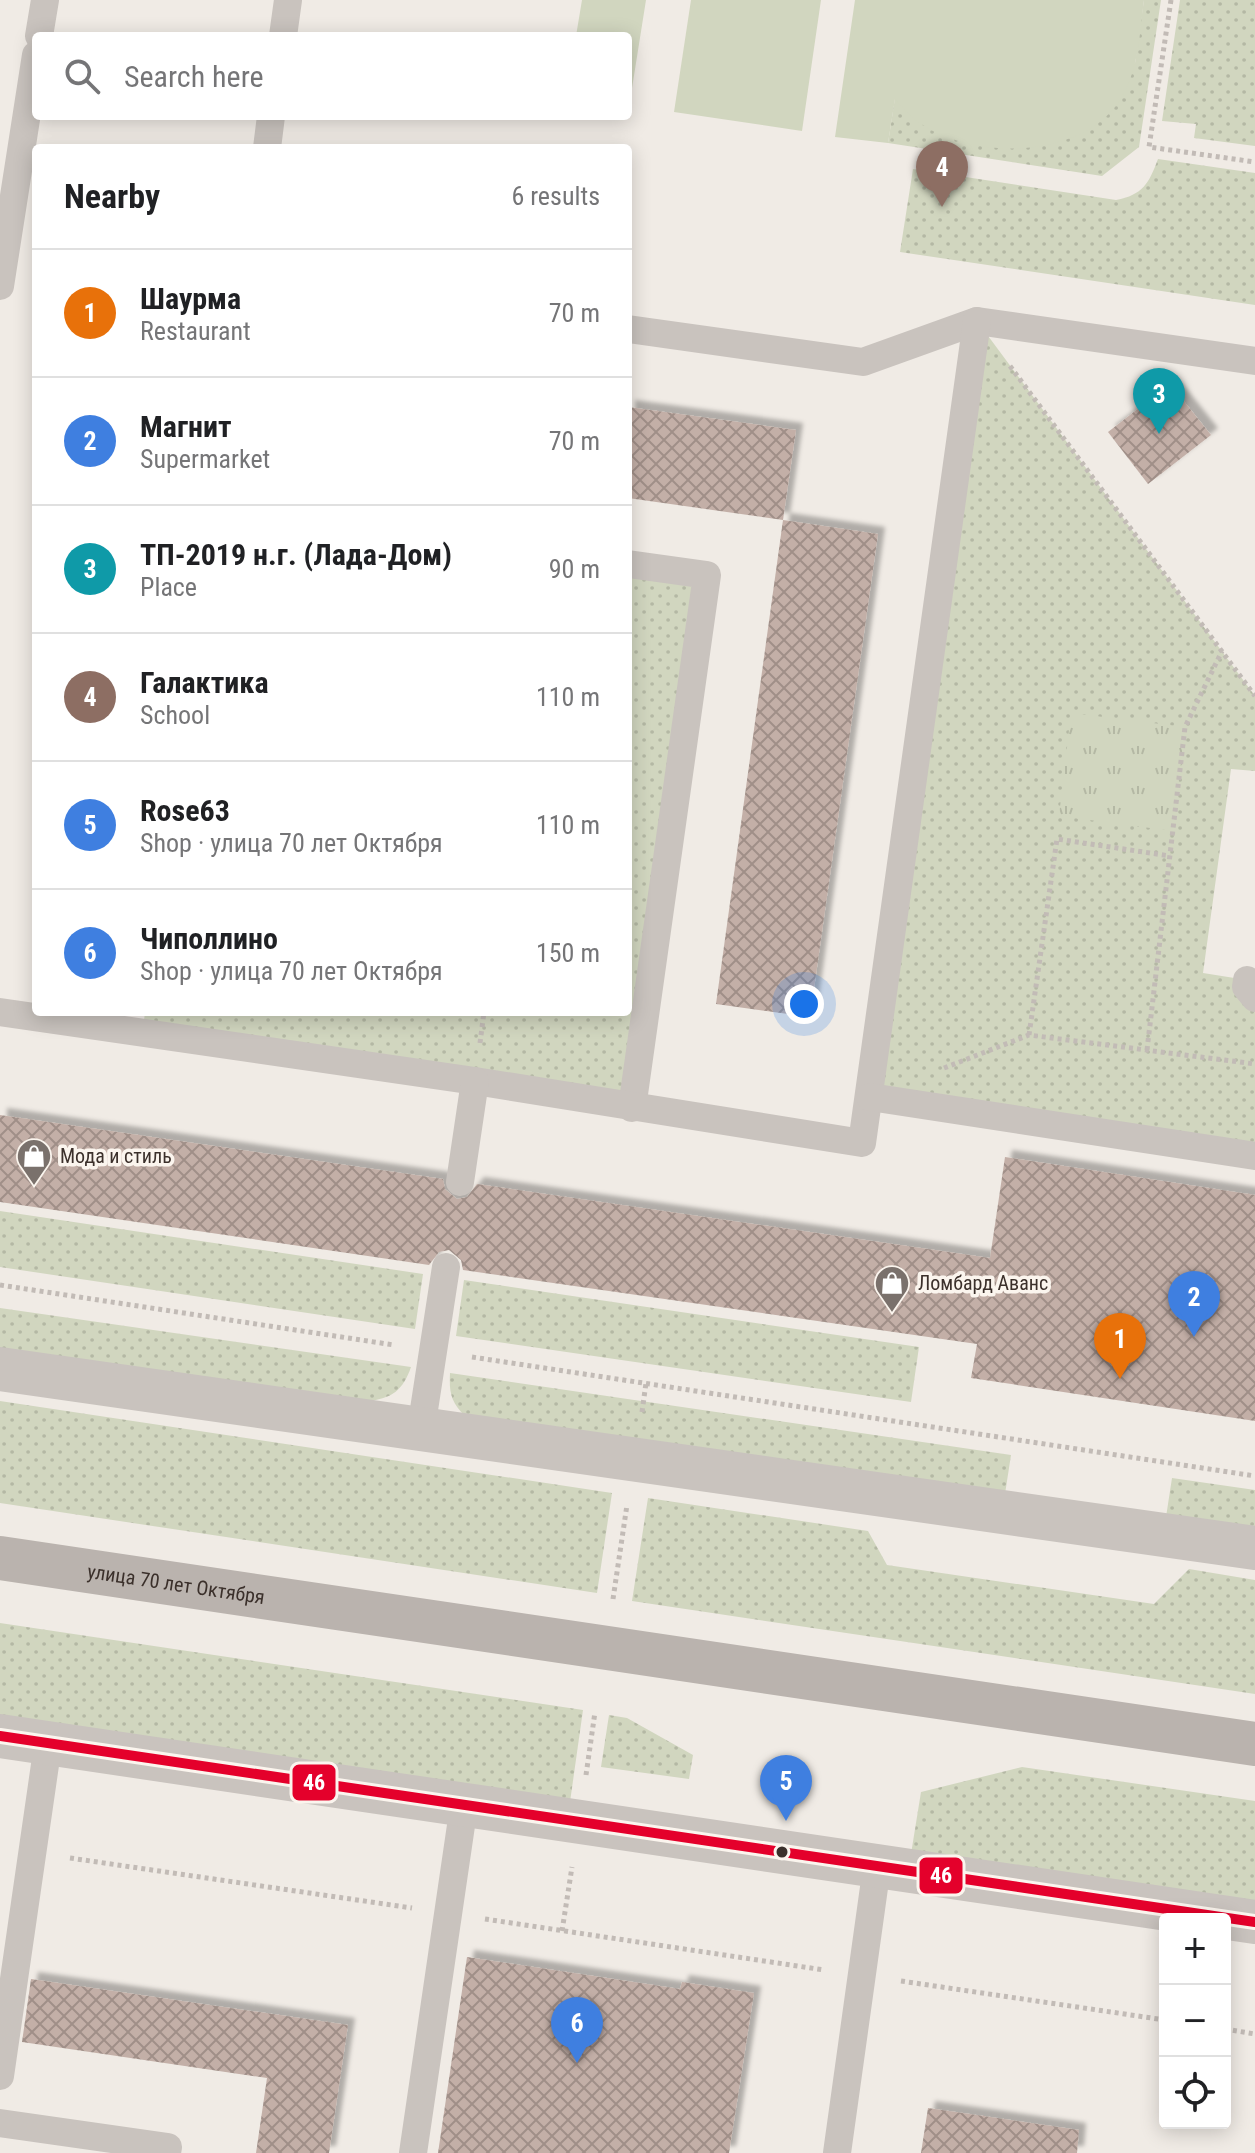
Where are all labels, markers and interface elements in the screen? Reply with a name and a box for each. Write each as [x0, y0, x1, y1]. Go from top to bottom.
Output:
search box [32, 32, 632, 120]
icon: search [60, 54, 104, 98]
text: Search here [124, 59, 264, 94]
pin: 4 [916, 141, 968, 207]
text: Nearby [64, 176, 160, 216]
text: 6 results [511, 181, 600, 211]
text: Шаурма [140, 281, 241, 316]
text: 1 [83, 298, 97, 328]
text: 70 m [549, 298, 600, 328]
text: Restaurant [140, 316, 251, 346]
pin: 3 [1133, 368, 1185, 434]
text: Магнит [140, 409, 232, 444]
text: 2 [83, 426, 97, 456]
text: 70 m [549, 426, 600, 456]
text: Supermarket [140, 444, 270, 474]
text: ТП-2019 н.г. (Лада-Дом) [140, 537, 452, 572]
text: 3 [83, 554, 97, 584]
text: 90 m [549, 554, 600, 584]
text: Place [140, 572, 197, 602]
text: Галактика [140, 665, 269, 700]
text: 4 [83, 682, 97, 712]
text: 110 m [536, 682, 600, 712]
text: School [140, 700, 210, 730]
text: Rose63 [140, 793, 230, 828]
text: 5 [83, 810, 97, 840]
text: 110 m [536, 810, 600, 840]
text: Shop · улица 70 лет Октября [140, 828, 443, 858]
text: Чиполлино [140, 921, 278, 956]
text: 6 [83, 938, 97, 968]
text: 150 m [536, 938, 600, 968]
text: Shop · улица 70 лет Октября [140, 956, 443, 986]
your location [784, 984, 824, 1024]
shop icon: Мода и стиль [15, 1137, 53, 1187]
place label: Мода и стиль [60, 1144, 172, 1168]
shop icon: Ломбард Аванс [873, 1264, 911, 1314]
place label: Ломбард Аванс [918, 1271, 1048, 1295]
pin: 2 [1168, 1271, 1220, 1337]
pin: 1 [1094, 1313, 1146, 1379]
street label: улица 70 лет Октября [86, 1559, 266, 1609]
pin: 5 [760, 1755, 812, 1821]
line badge: 46 [291, 1763, 337, 1802]
text: 46 [303, 1770, 325, 1795]
unlabelled marker [774, 1844, 790, 1860]
line badge: 46 [918, 1856, 964, 1895]
text: 46 [930, 1863, 952, 1888]
map controls [1159, 1913, 1231, 2129]
button: + [1159, 1913, 1231, 1985]
button: − [1159, 1985, 1231, 2057]
pin: 6 [551, 1997, 603, 2063]
button: locate [1159, 2057, 1231, 2129]

